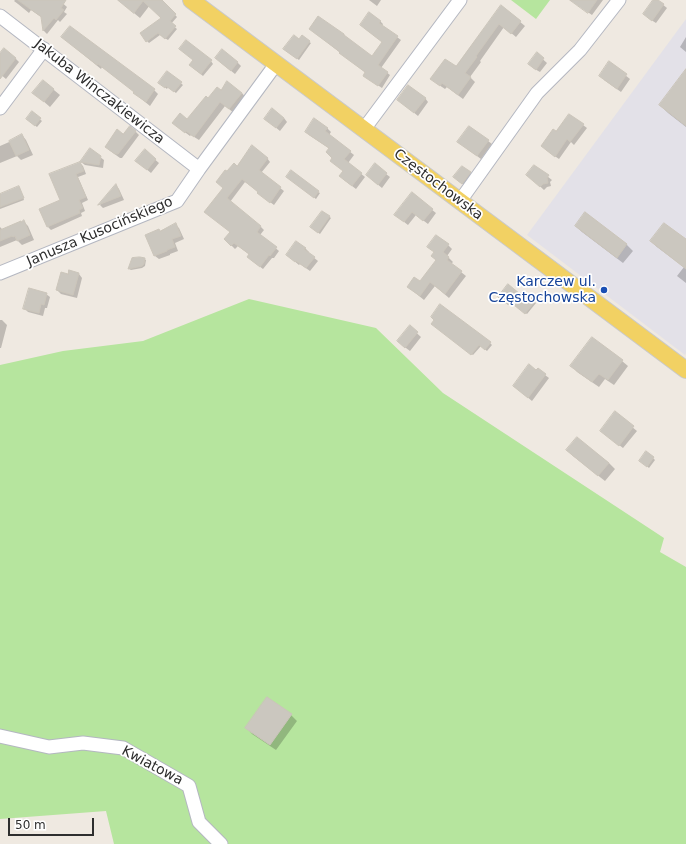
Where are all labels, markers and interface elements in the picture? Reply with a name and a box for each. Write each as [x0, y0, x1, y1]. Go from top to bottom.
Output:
street label: Jakuba Winczakiewicza [31, 36, 167, 148]
street label: Częstochowska [390, 146, 486, 224]
street label: Janusza Kusocińskiego [24, 194, 176, 270]
place label: Karczew ul. Częstochowska [489, 274, 596, 306]
marker: Karczew ul. Częstochowska [599, 285, 609, 295]
street label: Kwiatowa [118, 743, 186, 789]
scale bar [10, 810, 96, 836]
text: 50 m [15, 818, 46, 832]

